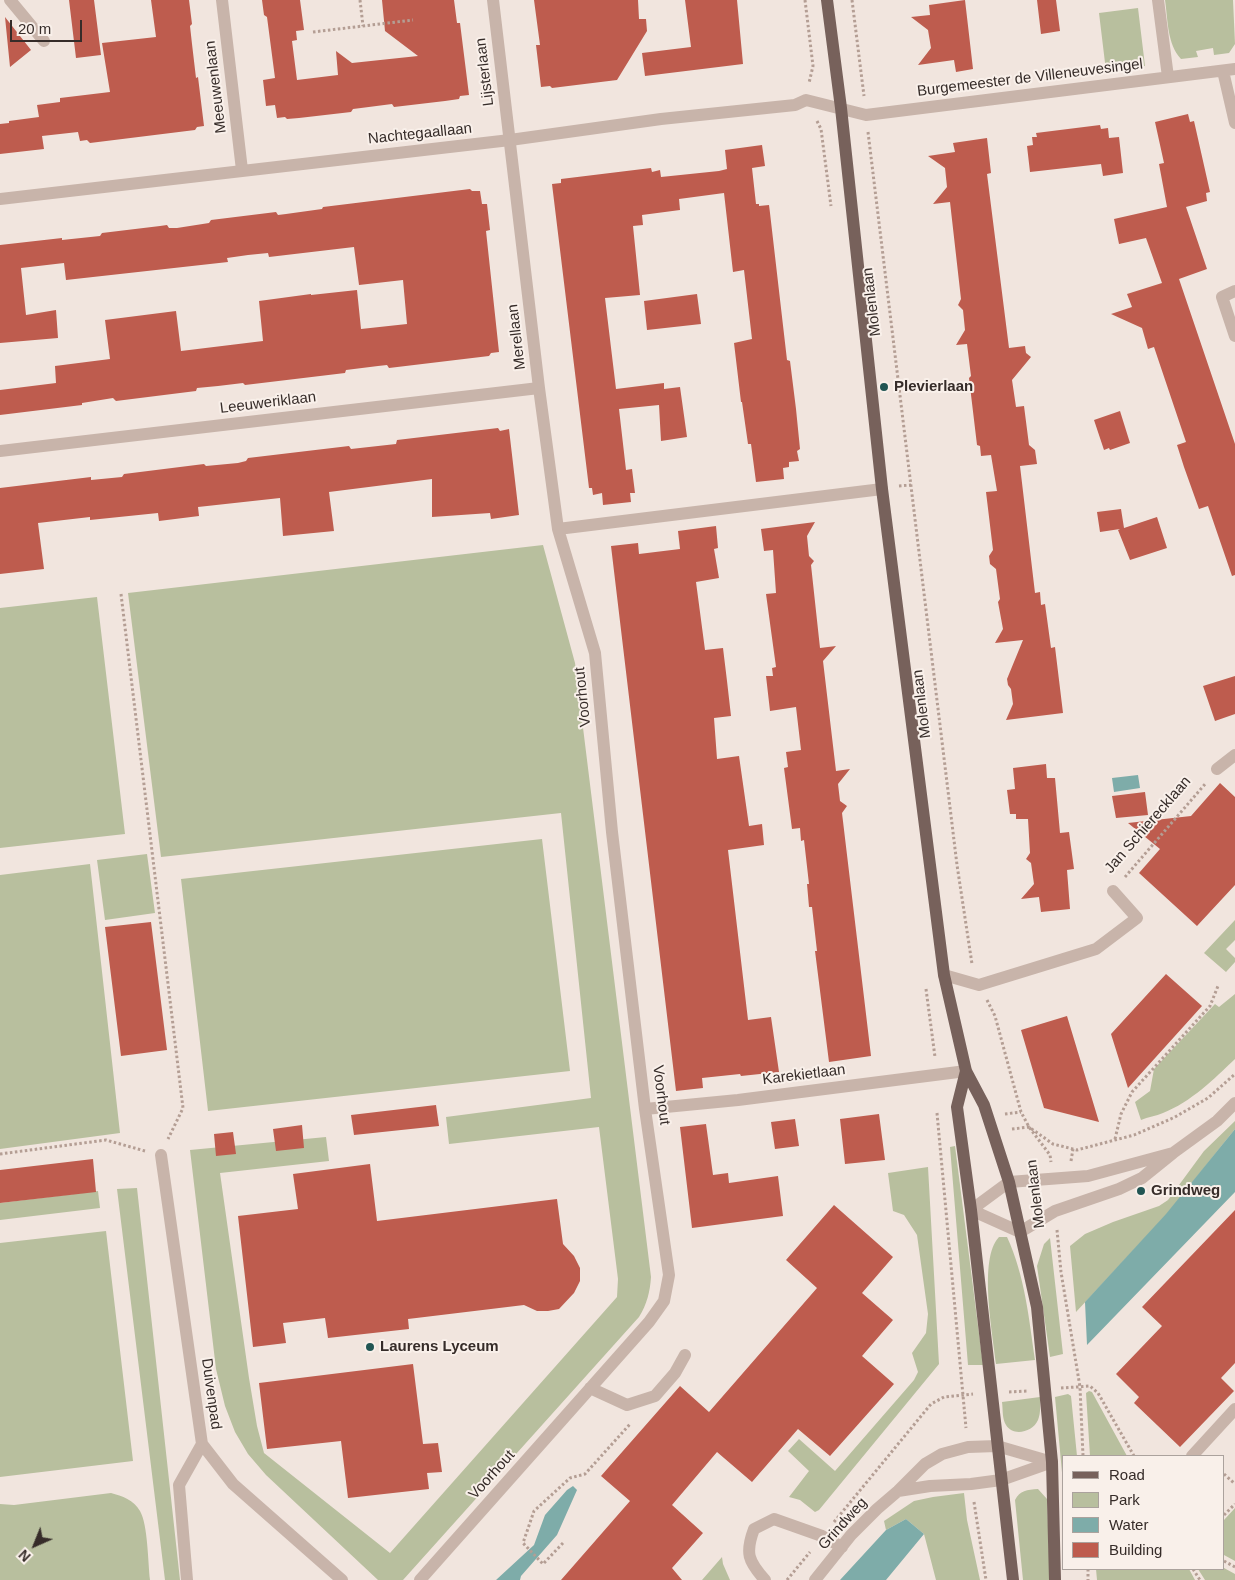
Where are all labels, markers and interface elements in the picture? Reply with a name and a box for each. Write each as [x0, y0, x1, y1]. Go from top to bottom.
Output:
scale bar [12, 10, 85, 42]
text: 20 m [18, 20, 51, 37]
street label: Lijsterlaan [472, 37, 498, 107]
street label: Meeuwenlaan [201, 40, 231, 134]
street label: Burgemeester de Villeneuvesingel [916, 55, 1144, 101]
street label: Nachtegaallaan [367, 120, 473, 148]
street label: Molenlaan [859, 267, 885, 337]
street label: Merellaan [504, 303, 530, 371]
place label: Plevierlaan [894, 378, 973, 396]
marker: Plevierlaan [878, 381, 890, 393]
street label: Leeuweriklaan [219, 388, 317, 418]
street label: Voorhout [571, 666, 595, 728]
street label: Molenlaan [909, 669, 935, 739]
street label: Jan Schierecklaan [1101, 773, 1195, 877]
street label: Karekietlaan [762, 1061, 846, 1089]
street label: Voorhout [648, 1064, 674, 1126]
street label: Molenlaan [1023, 1159, 1049, 1229]
place label: Grindweg [1151, 1182, 1220, 1200]
marker: Grindweg [1135, 1185, 1147, 1197]
place label: Laurens Lyceum [380, 1338, 499, 1356]
marker: Laurens Lyceum [364, 1341, 376, 1353]
street label: Duivenpad [197, 1357, 225, 1431]
street label: Voorhout [465, 1447, 519, 1503]
legend [1062, 1455, 1225, 1570]
text: Road [1109, 1466, 1145, 1483]
text: Park [1109, 1491, 1140, 1508]
street label: Grindweg [815, 1494, 871, 1554]
text: Water [1109, 1516, 1148, 1533]
north arrow [10, 1520, 60, 1570]
text: Building [1109, 1541, 1162, 1558]
text: N [15, 1547, 34, 1565]

